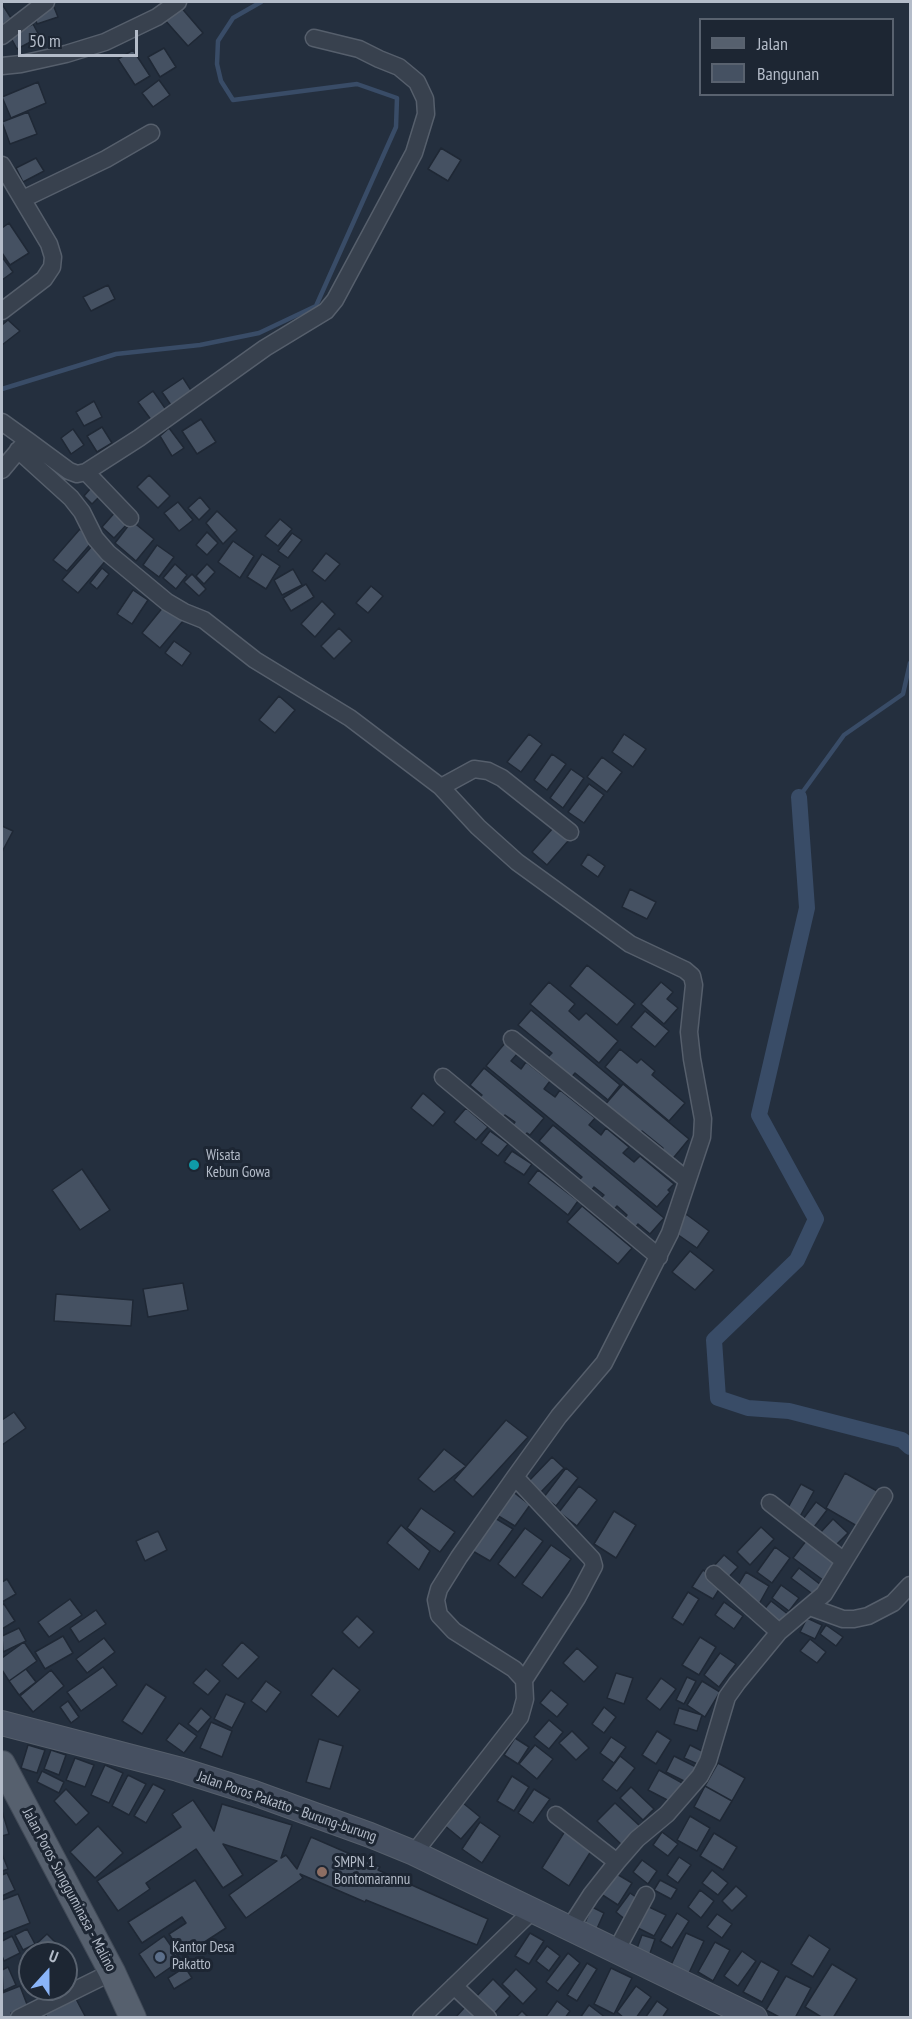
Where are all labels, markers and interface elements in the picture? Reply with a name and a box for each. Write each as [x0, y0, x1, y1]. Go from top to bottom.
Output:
scale bar [21, 18, 141, 56]
legend [699, 18, 894, 96]
text: 50 m [29, 29, 61, 52]
text: Jalan [757, 32, 788, 55]
text: Bangunan [757, 62, 819, 85]
place label: Wisata Kebun Gowa [206, 1147, 270, 1182]
marker: Wisata Kebun Gowa [187, 1158, 201, 1172]
street label: Jalan Poros Pakatto - Burung-burung [195, 1768, 379, 1846]
street label: Jalan Poros Sungguminasa - Malino [18, 1805, 120, 1975]
place label: SMPN 1 Bontomarannu [334, 1854, 410, 1889]
marker: SMPN 1 Bontomarannu [315, 1865, 329, 1879]
place label: Kantor Desa Pakatto [172, 1939, 235, 1974]
north arrow [18, 1941, 78, 2001]
text: U [46, 1945, 61, 1967]
marker: Kantor Desa Pakatto [153, 1950, 167, 1964]

